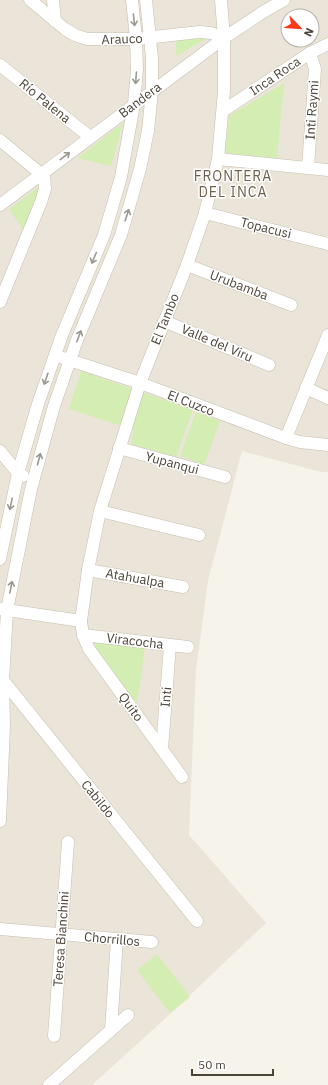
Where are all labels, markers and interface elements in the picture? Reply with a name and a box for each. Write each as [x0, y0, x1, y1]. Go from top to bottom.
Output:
north arrow [280, 8, 320, 48]
one-way arrow [130, 13, 138, 26]
text: N [301, 26, 317, 39]
street label: Arauco [101, 30, 143, 48]
street label: Inca Roca [246, 53, 304, 99]
one-way arrow [133, 71, 140, 84]
street label: Río Palena [16, 75, 74, 127]
street label: Bandera [115, 78, 165, 122]
street label: Inti Raymi [301, 80, 323, 140]
one-way arrow [59, 152, 70, 160]
district label: FRONTERA DEL INCA [194, 167, 272, 201]
one-way arrow [124, 210, 132, 222]
street label: Topacusi [239, 213, 293, 243]
one-way arrow [90, 252, 97, 264]
street label: Urubamba [207, 266, 271, 304]
street label: El Tambo [147, 291, 183, 347]
street label: Valle del Viru [179, 320, 255, 366]
one-way arrow [75, 330, 83, 342]
one-way arrow [42, 373, 49, 386]
street label: El Cuzco [165, 386, 217, 420]
street label: Yupanqui [143, 448, 201, 478]
one-way arrow [35, 453, 43, 466]
one-way arrow [7, 497, 15, 510]
street label: Atahualpa [104, 564, 166, 592]
one-way arrow [8, 580, 16, 593]
street label: Viracocha [105, 629, 165, 653]
street label: Inti [157, 686, 175, 708]
street label: Quito [115, 689, 147, 725]
street label: Cabildo [77, 776, 119, 822]
street label: Teresa Bianchini [49, 891, 73, 987]
street label: Chorrillos [83, 928, 141, 950]
scale bar [192, 1051, 273, 1077]
text: 50 m [198, 1057, 226, 1072]

